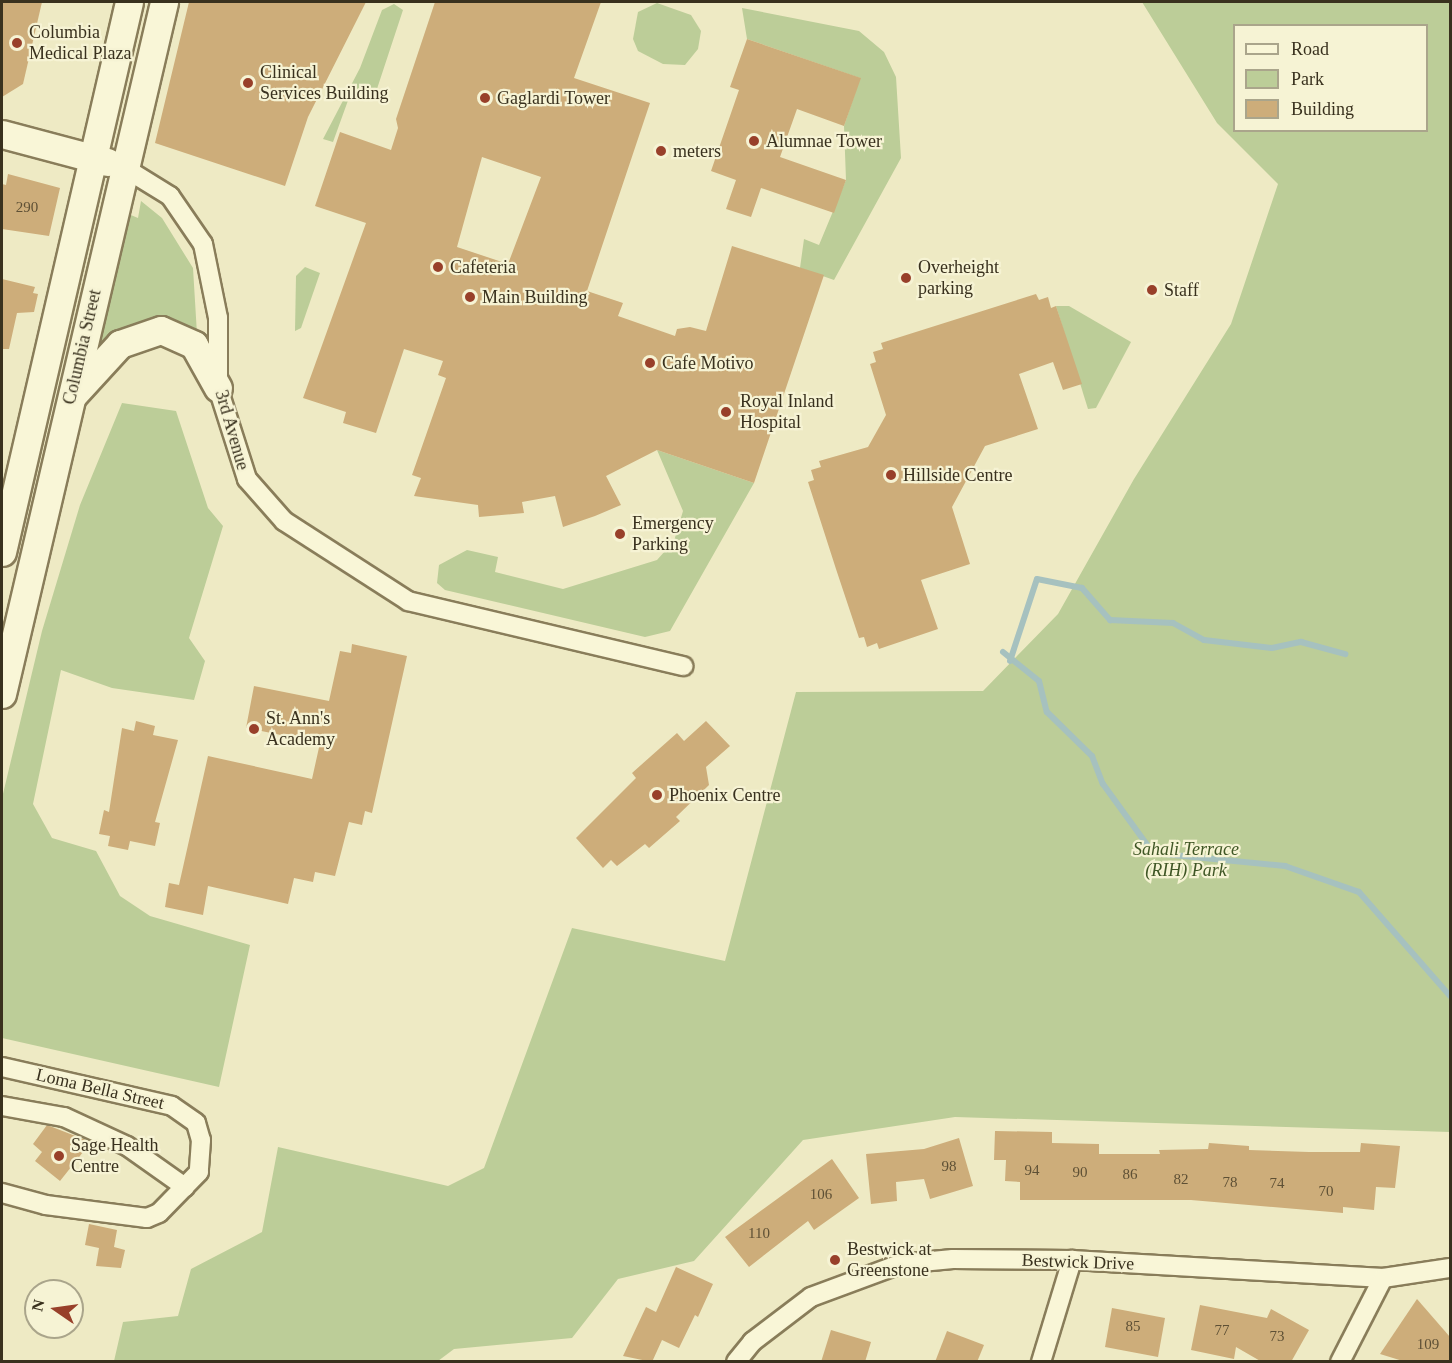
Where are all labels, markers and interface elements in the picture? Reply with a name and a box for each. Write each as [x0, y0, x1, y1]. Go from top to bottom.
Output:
place label: Columbia Medical Plaza [29, 22, 131, 64]
legend [1233, 24, 1428, 132]
marker: Columbia Medical Plaza [10, 36, 24, 50]
text: Road [1291, 39, 1329, 59]
place label: Clinical Services Building [260, 62, 388, 104]
text: Park [1291, 69, 1324, 89]
marker: Clinical Services Building [241, 76, 255, 90]
place label: Gaglardi Tower [497, 87, 610, 109]
marker: Gaglardi Tower [478, 91, 492, 105]
text: Building [1291, 99, 1354, 119]
place label: Alumnae Tower [766, 130, 882, 152]
marker: Alumnae Tower [747, 134, 761, 148]
place label: meters [673, 140, 721, 162]
marker: meters [654, 144, 668, 158]
house number: 290 [16, 199, 38, 217]
place label: Cafeteria [450, 256, 516, 278]
place label: Overheight parking [918, 257, 999, 300]
marker: Cafeteria [431, 260, 445, 274]
marker: Overheight parking [899, 271, 913, 285]
place label: Staff [1164, 279, 1199, 301]
marker: Staff [1145, 283, 1159, 297]
place label: Main Building [482, 286, 588, 308]
street label: Columbia Street [58, 287, 106, 407]
marker: Main Building [463, 290, 477, 304]
place label: Cafe Motivo [662, 352, 753, 374]
marker: Cafe Motivo [643, 356, 657, 370]
street label: 3rd Avenue [210, 387, 254, 473]
place label: Royal Inland Hospital [740, 391, 833, 434]
marker: Royal Inland Hospital [717, 403, 735, 421]
place label: Hillside Centre [903, 464, 1012, 486]
marker: Hillside Centre [884, 468, 898, 482]
place label: Emergency Parking [632, 513, 714, 556]
marker: Emergency Parking [613, 527, 627, 541]
place label: St. Ann's Academy [266, 708, 335, 750]
marker: St. Ann's Academy [247, 722, 261, 736]
place label: Phoenix Centre [669, 784, 780, 806]
marker: Phoenix Centre [650, 788, 664, 802]
park label: Sahali Terrace (RIH) Park [1133, 839, 1239, 882]
street label: Loma Bella Street [34, 1064, 166, 1114]
place label: Sage Health Centre [71, 1135, 158, 1178]
marker: Sage Health Centre [52, 1149, 66, 1163]
house number: 98 [942, 1158, 956, 1176]
house number: 94 [1024, 1162, 1040, 1180]
house number: 90 [1072, 1164, 1088, 1182]
house number: 86 [1122, 1166, 1138, 1184]
house number: 82 [1174, 1171, 1188, 1189]
house number: 78 [1222, 1174, 1238, 1192]
house number: 74 [1270, 1175, 1284, 1193]
house number: 70 [1318, 1183, 1334, 1201]
house number: 106 [810, 1186, 832, 1204]
house number: 110 [748, 1225, 770, 1243]
place label: Bestwick at Greenstone [847, 1239, 931, 1282]
street label: Bestwick Drive [1021, 1249, 1135, 1275]
marker: Bestwick at Greenstone [828, 1253, 842, 1267]
north arrow [24, 1279, 84, 1339]
text: N [28, 1298, 48, 1313]
house number: 85 [1126, 1318, 1140, 1336]
house number: 77 [1214, 1322, 1230, 1340]
house number: 73 [1270, 1328, 1284, 1346]
house number: 109 [1417, 1336, 1439, 1354]

